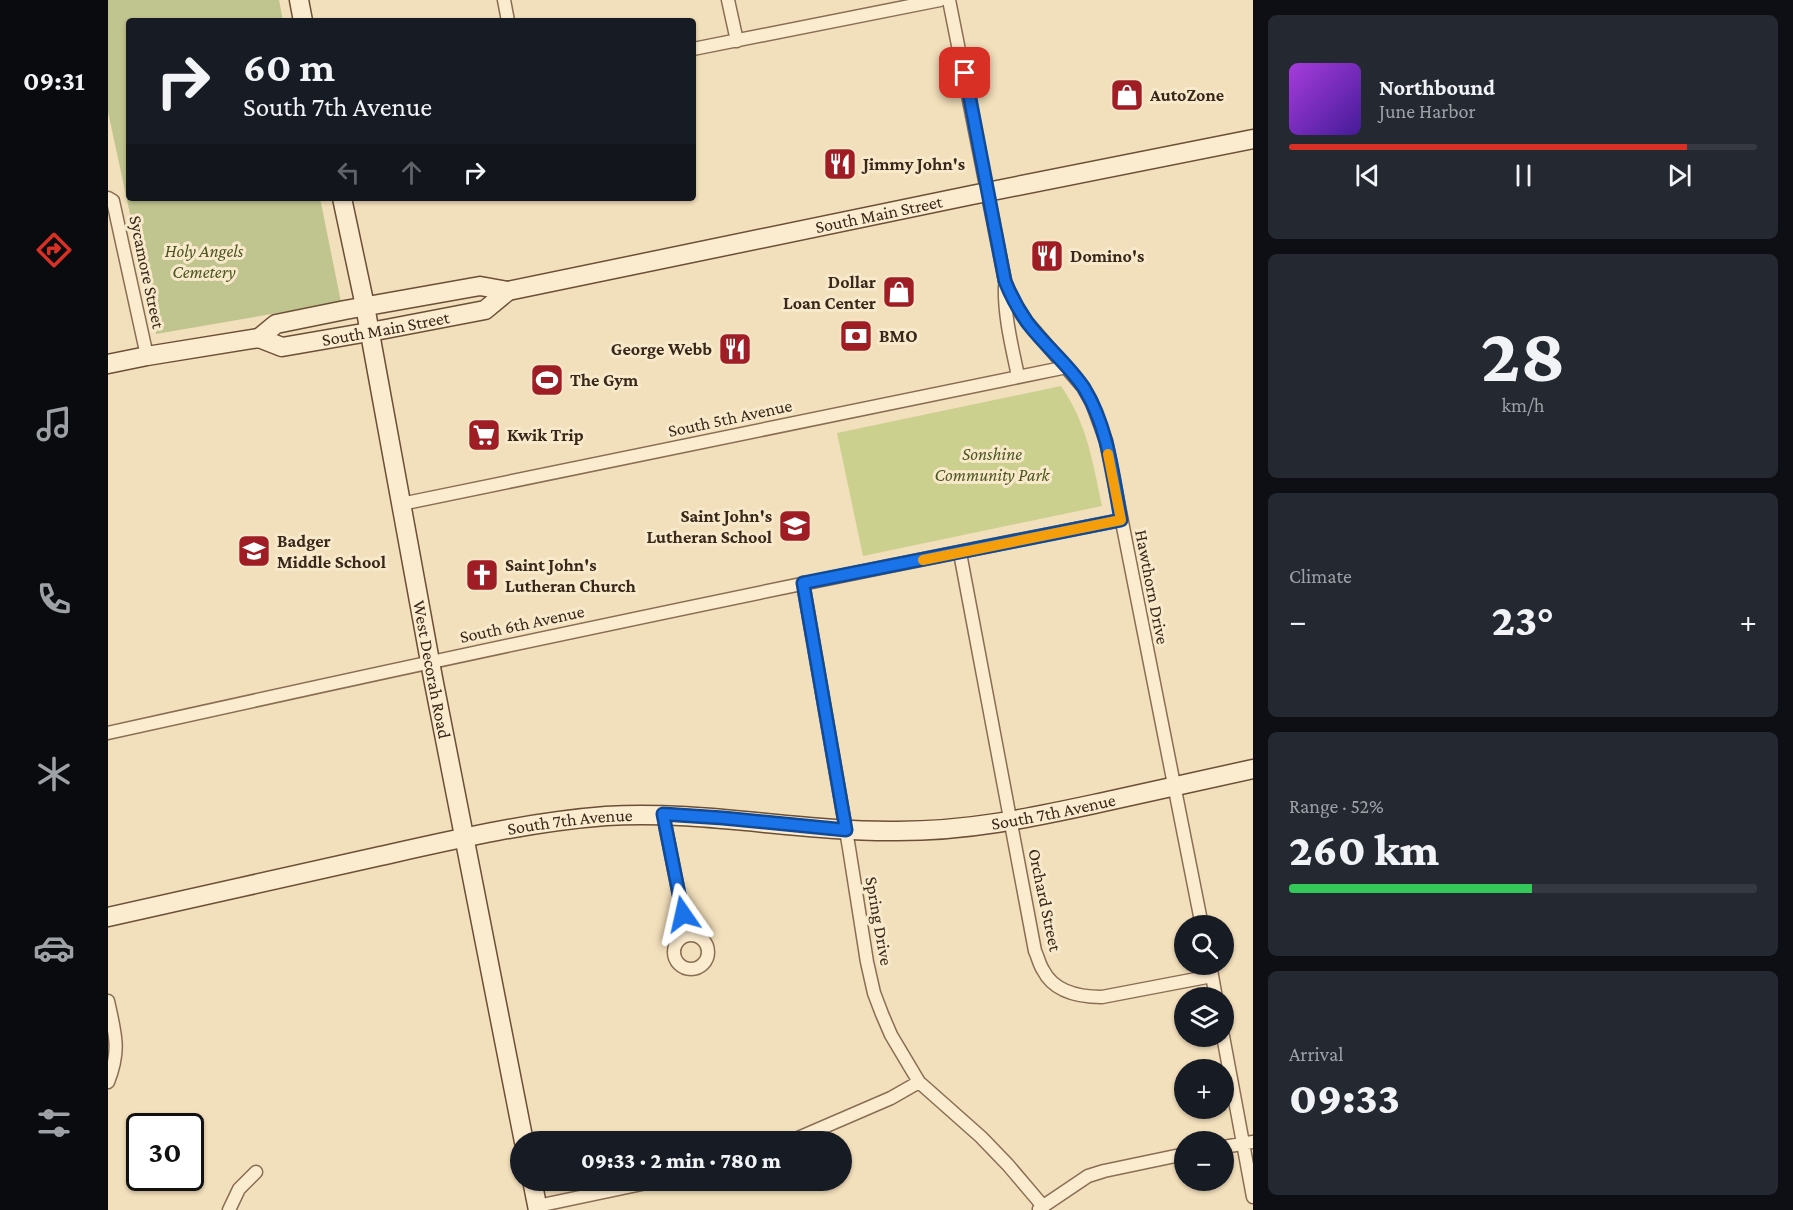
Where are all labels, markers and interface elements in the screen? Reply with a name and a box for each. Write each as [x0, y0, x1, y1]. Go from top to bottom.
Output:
icon: right [144, 42, 222, 120]
text: 60 m [243, 43, 335, 90]
pin [939, 47, 990, 98]
icon: arrive [948, 56, 981, 89]
text: 09:31 [23, 66, 85, 96]
text: Northbound [1379, 75, 1495, 100]
shop icon: AutoZone [1109, 77, 1145, 113]
place label: AutoZone [1149, 85, 1224, 105]
text: South 7th Avenue [243, 92, 432, 122]
text: June Harbor [1379, 100, 1476, 122]
restaurant icon: Jimmy John's [822, 146, 858, 182]
place label: Jimmy John's [861, 154, 965, 174]
icon: left [332, 156, 365, 189]
icon: ahead [395, 156, 428, 189]
icon: right [458, 156, 491, 189]
icon: previous [1351, 159, 1384, 192]
icon: pause [1507, 159, 1540, 192]
icon: next [1663, 159, 1696, 192]
street label: South Main Street [814, 191, 945, 237]
street label: Sycamore Street [125, 214, 169, 331]
icon: directions [33, 229, 75, 271]
restaurant icon: Domino's [1029, 238, 1065, 274]
park label: Holy Angels Cemetery [165, 241, 244, 282]
place label: Domino's [1070, 246, 1144, 266]
place label: Dollar Loan Center [783, 272, 876, 313]
shop icon: Dollar Loan Center [881, 274, 917, 310]
street label: South Main Street [320, 307, 452, 350]
text: 28 [1480, 311, 1566, 398]
bank icon: BMO [838, 318, 874, 354]
place label: BMO [879, 326, 918, 346]
restaurant icon: George Webb [717, 331, 753, 367]
place label: George Webb [611, 339, 712, 359]
sports icon: The Gym [529, 362, 565, 398]
place label: The Gym [570, 370, 639, 390]
text: km/h [1501, 394, 1545, 416]
street label: South 5th Avenue [666, 395, 794, 441]
icon: music [33, 403, 75, 445]
supermarket icon: Kwik Trip [466, 417, 502, 453]
place label: Kwik Trip [507, 425, 584, 445]
park label: Sonshine Community Park [935, 444, 1051, 485]
place label: Saint John's Lutheran School [646, 506, 772, 547]
school or university icon: Saint John's Lutheran School [777, 508, 813, 544]
street label: Hawthorn Drive [1131, 528, 1173, 646]
place label: Badger Middle School [277, 531, 386, 572]
school or university icon: Badger Middle School [236, 533, 272, 569]
place label: Saint John's Lutheran Church [505, 555, 637, 596]
church icon: Saint John's Lutheran Church [464, 557, 500, 593]
text: Climate [1289, 565, 1352, 587]
icon: phone [33, 578, 75, 620]
text: 23° [1492, 595, 1554, 645]
street label: West Decorah Road [409, 599, 455, 741]
street label: South 6th Avenue [458, 601, 586, 647]
text: − [1289, 602, 1306, 639]
text: + [1740, 602, 1757, 639]
icon: climate [33, 753, 75, 795]
street label: South 7th Avenue [990, 790, 1117, 834]
text: Range · 52% [1289, 795, 1384, 817]
street label: South 7th Avenue [506, 805, 633, 839]
text: 260 km [1289, 825, 1439, 875]
street label: Orchard Street [1024, 847, 1066, 954]
street label: Spring Drive [861, 875, 897, 967]
position arrow [651, 882, 715, 946]
map controls [1174, 915, 1234, 1191]
button: search [1174, 915, 1234, 975]
icon: car [33, 927, 75, 969]
button: layers [1174, 987, 1234, 1047]
text: Arrival [1289, 1043, 1343, 1065]
button: + [1174, 1059, 1234, 1119]
text: 09:33 [1289, 1073, 1400, 1123]
icon: filters [33, 1102, 75, 1144]
speed limit sign: 30 [126, 1113, 204, 1191]
button: − [1174, 1131, 1234, 1191]
text: 09:33 · 2 min · 780 m [581, 1148, 781, 1173]

